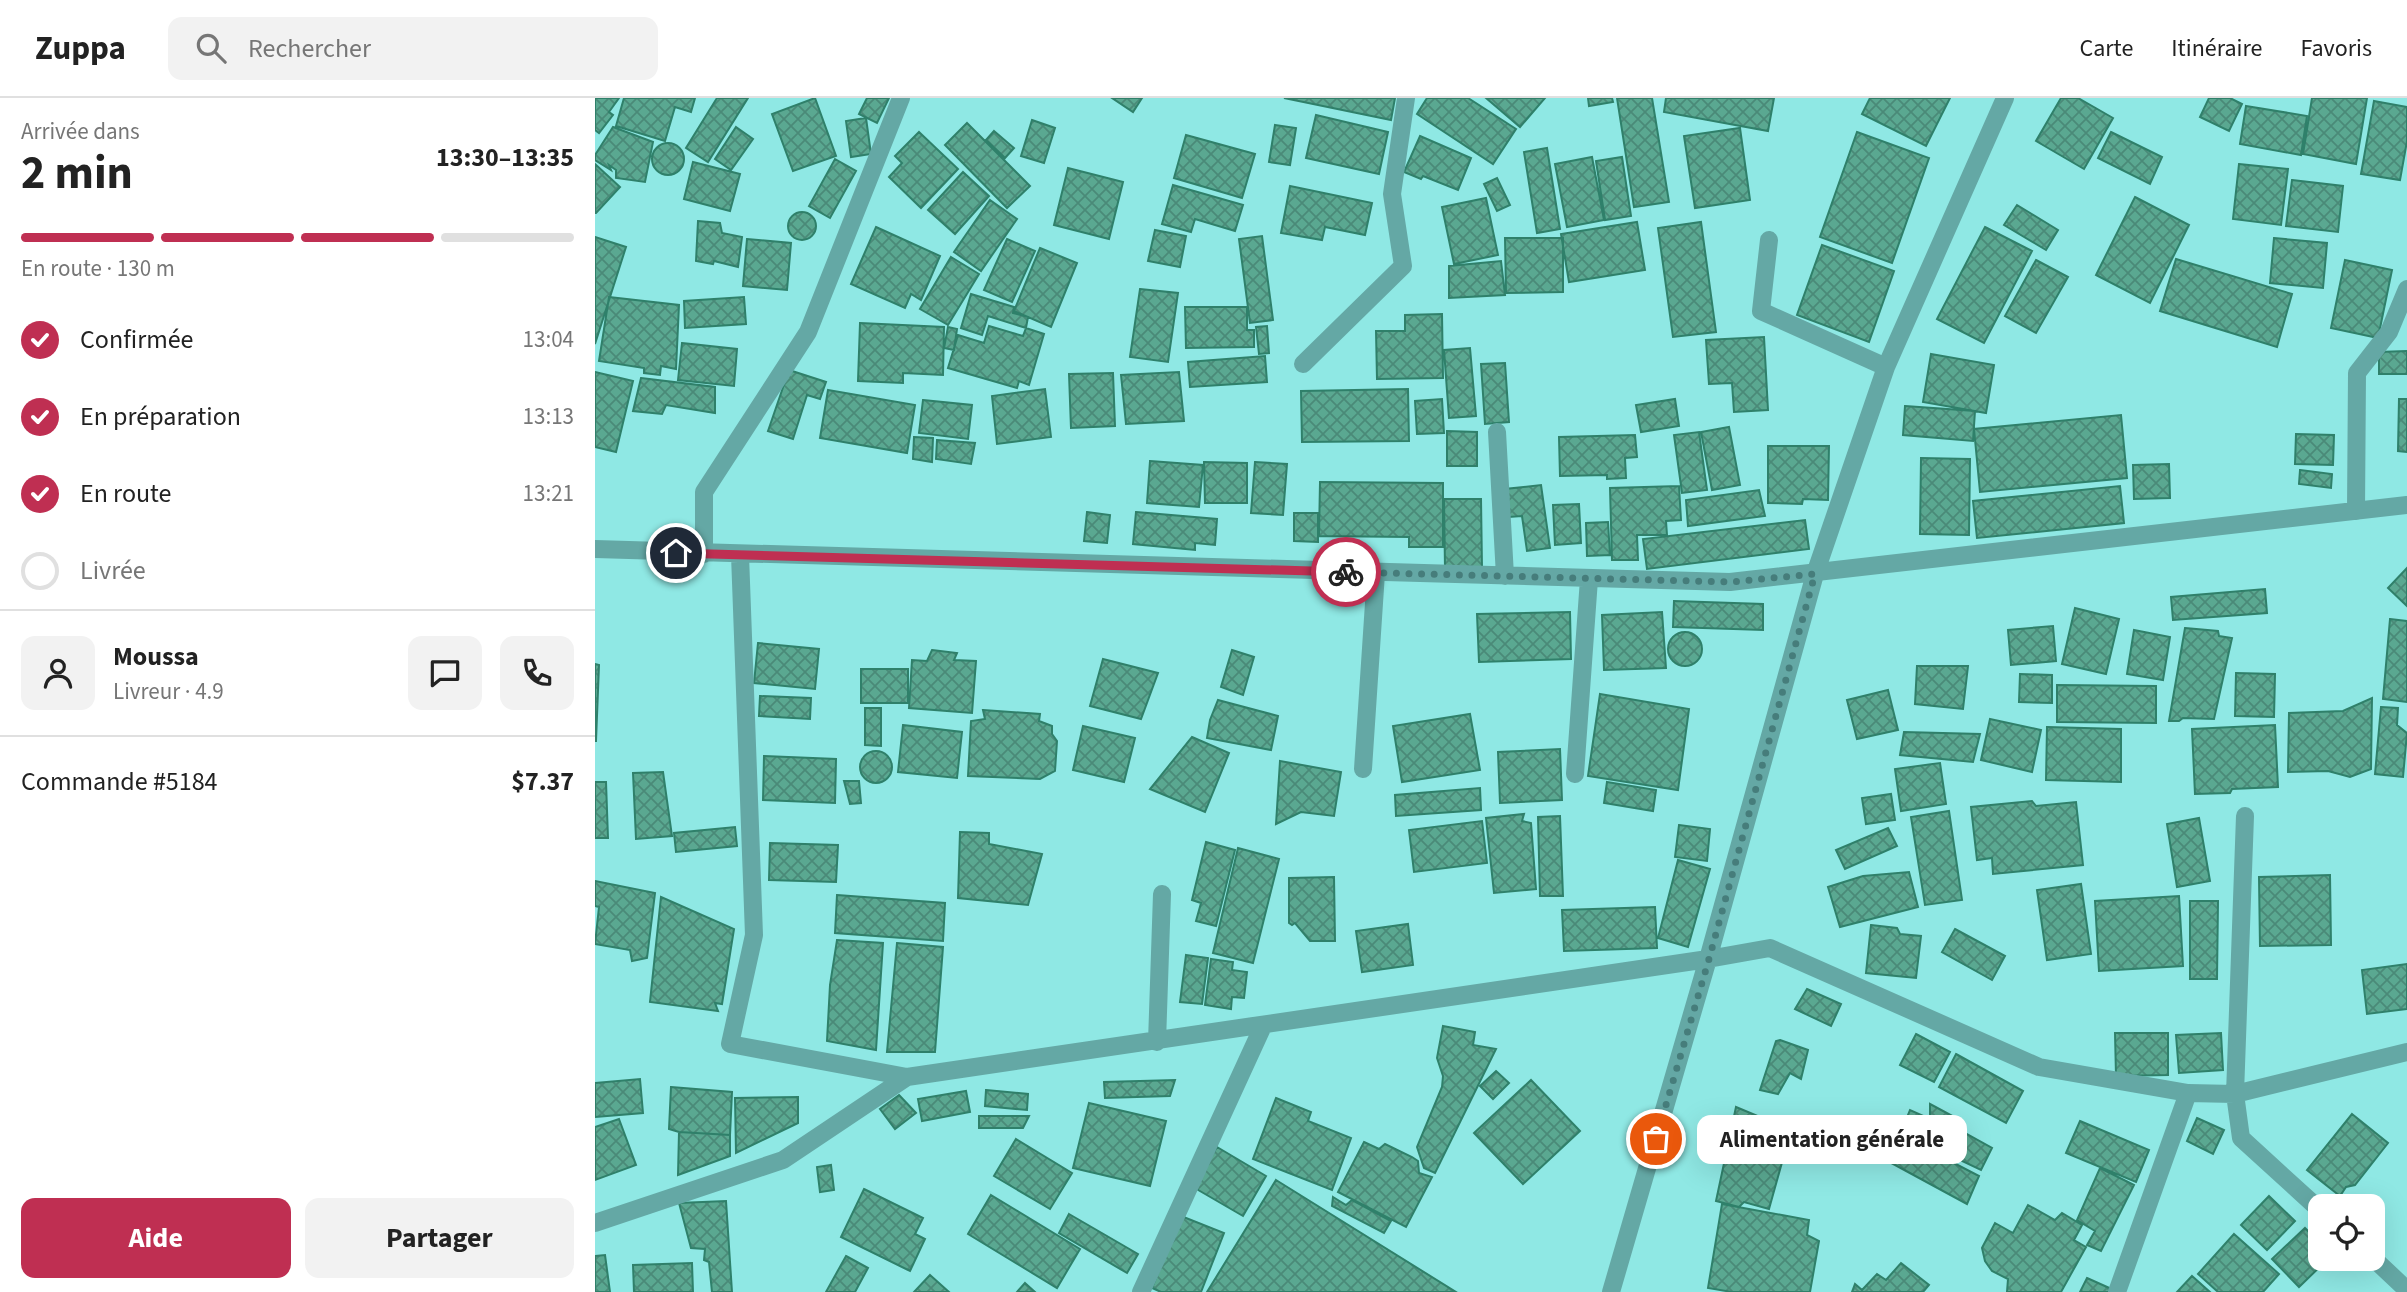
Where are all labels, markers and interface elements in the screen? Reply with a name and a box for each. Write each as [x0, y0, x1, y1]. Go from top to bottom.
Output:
search box [168, 17, 658, 80]
text: Zuppa [35, 25, 126, 72]
icon: search [192, 29, 230, 67]
text: Rechercher [248, 30, 371, 67]
text: Carte [2079, 31, 2133, 66]
text: Itinéraire [2171, 31, 2262, 66]
text: Favoris [2300, 31, 2372, 66]
text: Arrivée dans [21, 115, 140, 148]
text: 13:30–13:35 [436, 139, 574, 176]
text: 2 min [21, 141, 133, 206]
text: En route · 130 m [21, 252, 175, 285]
icon: check [21, 321, 59, 359]
text: Confirmée [80, 321, 194, 358]
text: 13:04 [523, 323, 574, 356]
icon: check [21, 398, 59, 436]
text: En préparation [80, 398, 241, 435]
text: 13:13 [523, 400, 574, 433]
icon: check [21, 475, 59, 513]
text: En route [80, 475, 171, 512]
text: 13:21 [523, 477, 574, 510]
pin [646, 523, 706, 583]
icon: home [657, 534, 695, 572]
courier [1311, 537, 1381, 607]
text: Livrée [80, 552, 146, 589]
icon: bike [1327, 553, 1365, 591]
button: person [21, 636, 95, 710]
button: chat [408, 636, 482, 710]
button: phone [500, 636, 574, 710]
text: Moussa [113, 638, 199, 675]
text: Livreur · 4.9 [113, 675, 224, 708]
text: Commande #5184 [21, 763, 218, 800]
text: $7.37 [511, 763, 574, 800]
pin [1626, 1109, 1686, 1169]
callout: Alimentation générale [1698, 1114, 1967, 1164]
icon: bag [1637, 1120, 1675, 1158]
text: Alimentation générale [1720, 1123, 1944, 1156]
map controls [2308, 1194, 2385, 1271]
button: locate [2308, 1194, 2385, 1271]
button: Aide [21, 1198, 291, 1278]
button: Partager [305, 1198, 574, 1278]

